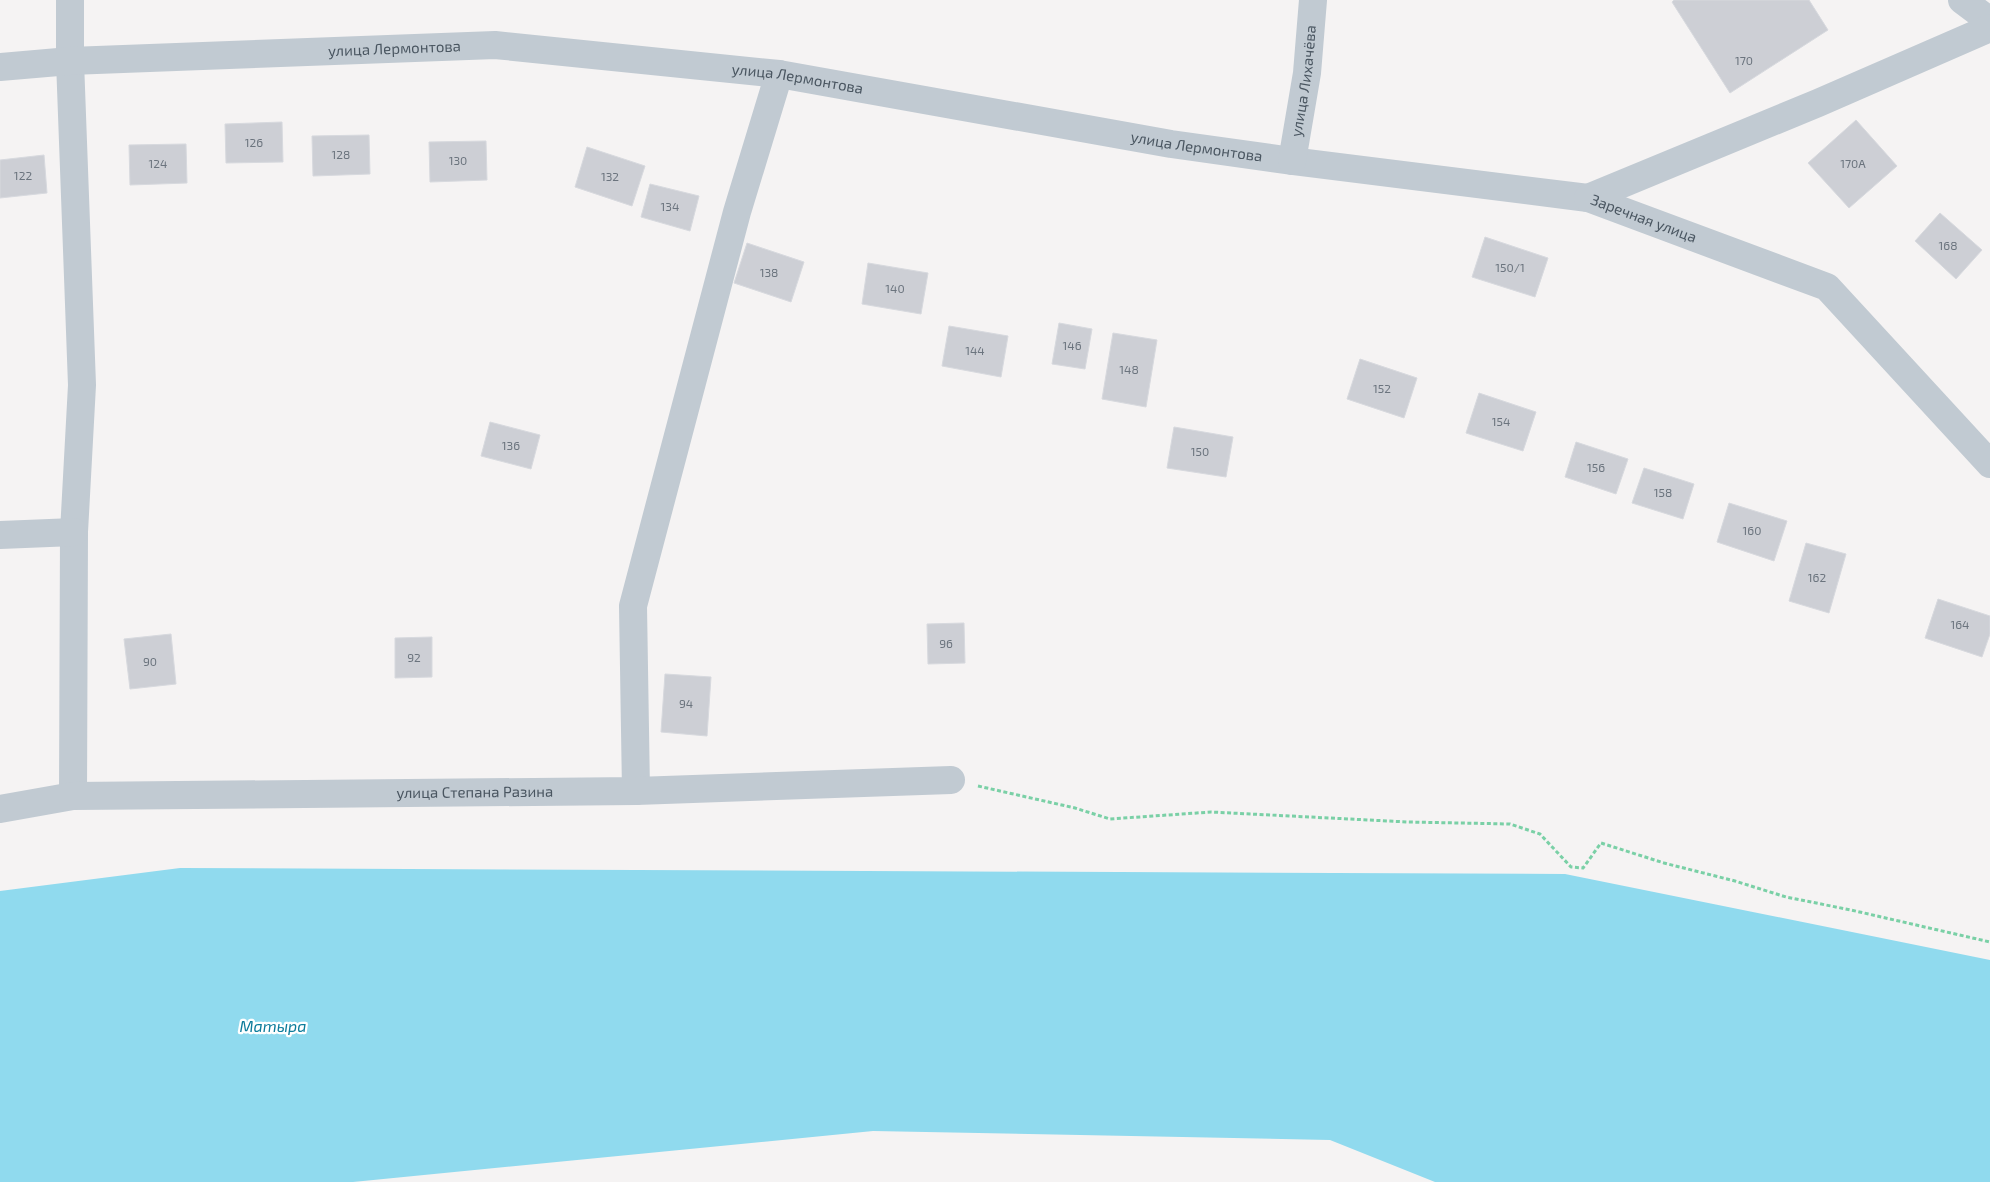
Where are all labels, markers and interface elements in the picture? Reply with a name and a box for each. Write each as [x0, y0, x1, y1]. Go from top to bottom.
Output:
street label: улица Лихачёва [1286, 24, 1319, 138]
street label: улица Лермонтова [328, 36, 461, 60]
house number: 170 [1735, 53, 1753, 67]
street label: улица Лермонтова [731, 59, 865, 97]
street label: улица Лермонтова [1129, 127, 1264, 165]
house number: 126 [245, 135, 263, 149]
house number: 128 [332, 147, 350, 161]
house number: 130 [449, 153, 467, 167]
house number: 124 [149, 156, 167, 170]
house number: 170А [1840, 156, 1866, 170]
house number: 122 [14, 168, 32, 182]
house number: 132 [601, 169, 619, 183]
street label: Заречная улица [1588, 190, 1699, 246]
house number: 134 [661, 199, 679, 213]
house number: 168 [1939, 238, 1957, 252]
house number: 150/1 [1495, 260, 1525, 274]
house number: 138 [760, 265, 778, 279]
house number: 140 [885, 281, 905, 295]
house number: 146 [1062, 338, 1082, 352]
house number: 144 [965, 343, 985, 357]
house number: 148 [1119, 362, 1139, 376]
house number: 152 [1373, 381, 1391, 395]
house number: 154 [1492, 414, 1510, 428]
house number: 136 [502, 438, 520, 452]
house number: 150 [1191, 444, 1209, 458]
house number: 156 [1587, 460, 1605, 474]
house number: 158 [1654, 485, 1672, 499]
house number: 160 [1743, 523, 1761, 537]
house number: 162 [1808, 570, 1826, 584]
house number: 164 [1950, 617, 1970, 631]
house number: 96 [939, 636, 953, 650]
house number: 92 [407, 650, 421, 664]
house number: 90 [143, 654, 157, 668]
house number: 94 [679, 696, 693, 710]
street label: улица Степана Разина [396, 782, 553, 802]
water label: Матыра [239, 1016, 307, 1035]

